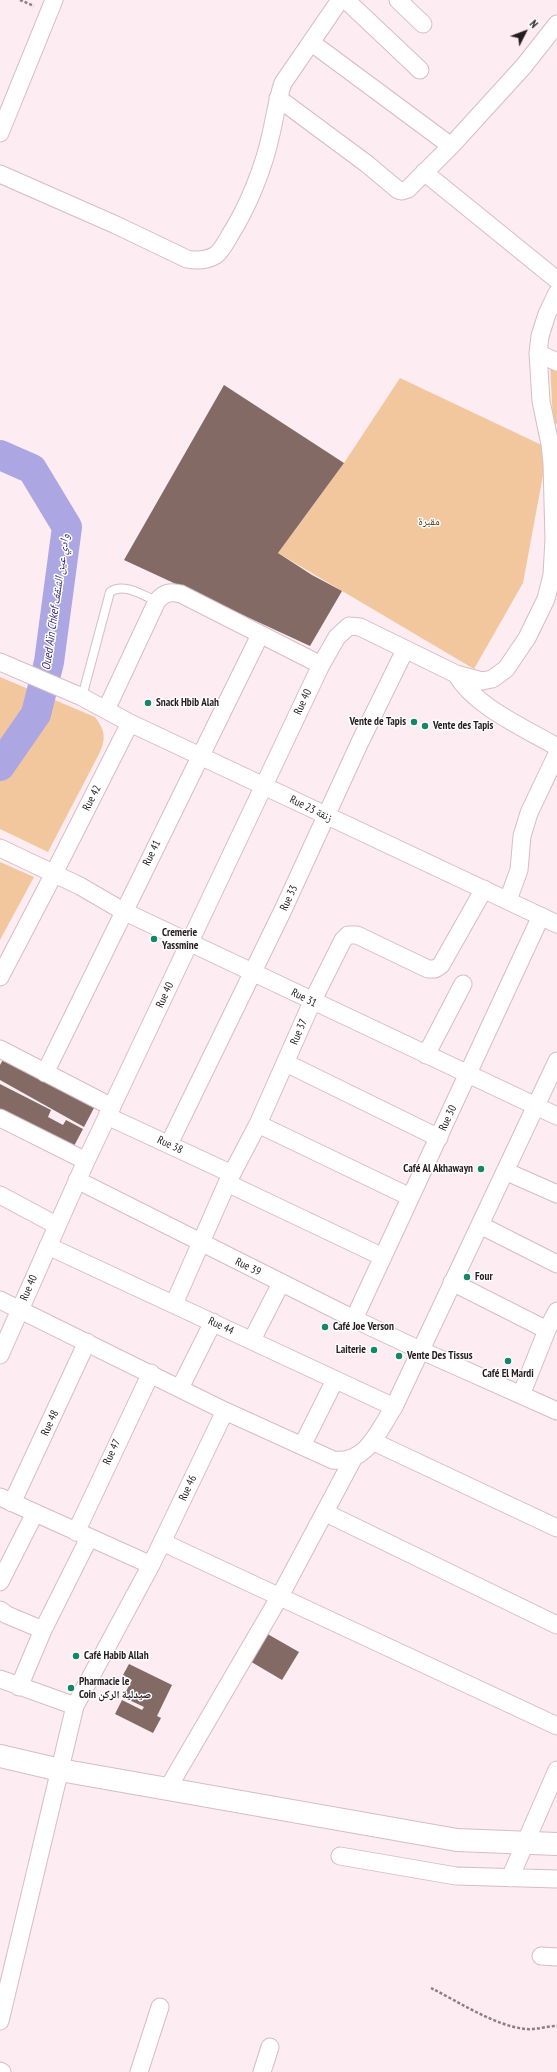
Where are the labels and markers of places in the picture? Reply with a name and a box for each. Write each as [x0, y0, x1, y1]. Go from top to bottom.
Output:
place label: Snack Hbib Alah [156, 696, 219, 710]
marker: Snack Hbib Alah [143, 698, 153, 708]
place label: Vente de Tapis [349, 715, 406, 729]
marker: Vente de Tapis [409, 717, 419, 727]
place label: Vente des Tapis [433, 719, 493, 733]
marker: Vente des Tapis [420, 721, 430, 731]
place label: Cremerie Yassmine [162, 926, 198, 952]
marker: Cremerie Yassmine [149, 934, 159, 944]
place label: Café Al Akhawayn [403, 1162, 473, 1176]
marker: Café Al Akhawayn [476, 1164, 486, 1174]
place label: Four [475, 1270, 493, 1284]
marker: Four [462, 1272, 472, 1282]
place label: Café Joe Verson [333, 1320, 394, 1334]
marker: Café Joe Verson [320, 1322, 330, 1332]
place label: Laiterie [336, 1343, 366, 1357]
marker: Laiterie [369, 1345, 379, 1355]
place label: Vente Des Tissus [407, 1349, 472, 1363]
marker: Vente Des Tissus [394, 1351, 404, 1361]
marker: Café El Mardi [503, 1356, 513, 1366]
place label: Café El Mardi [482, 1367, 534, 1381]
place label: Café Habib Allah [84, 1649, 149, 1663]
marker: Café Habib Allah [71, 1651, 81, 1661]
place label: Pharmacie le Coin صيدلية الركن [79, 1675, 151, 1701]
marker: Pharmacie le Coin صيدلية الركن [66, 1683, 76, 1693]

